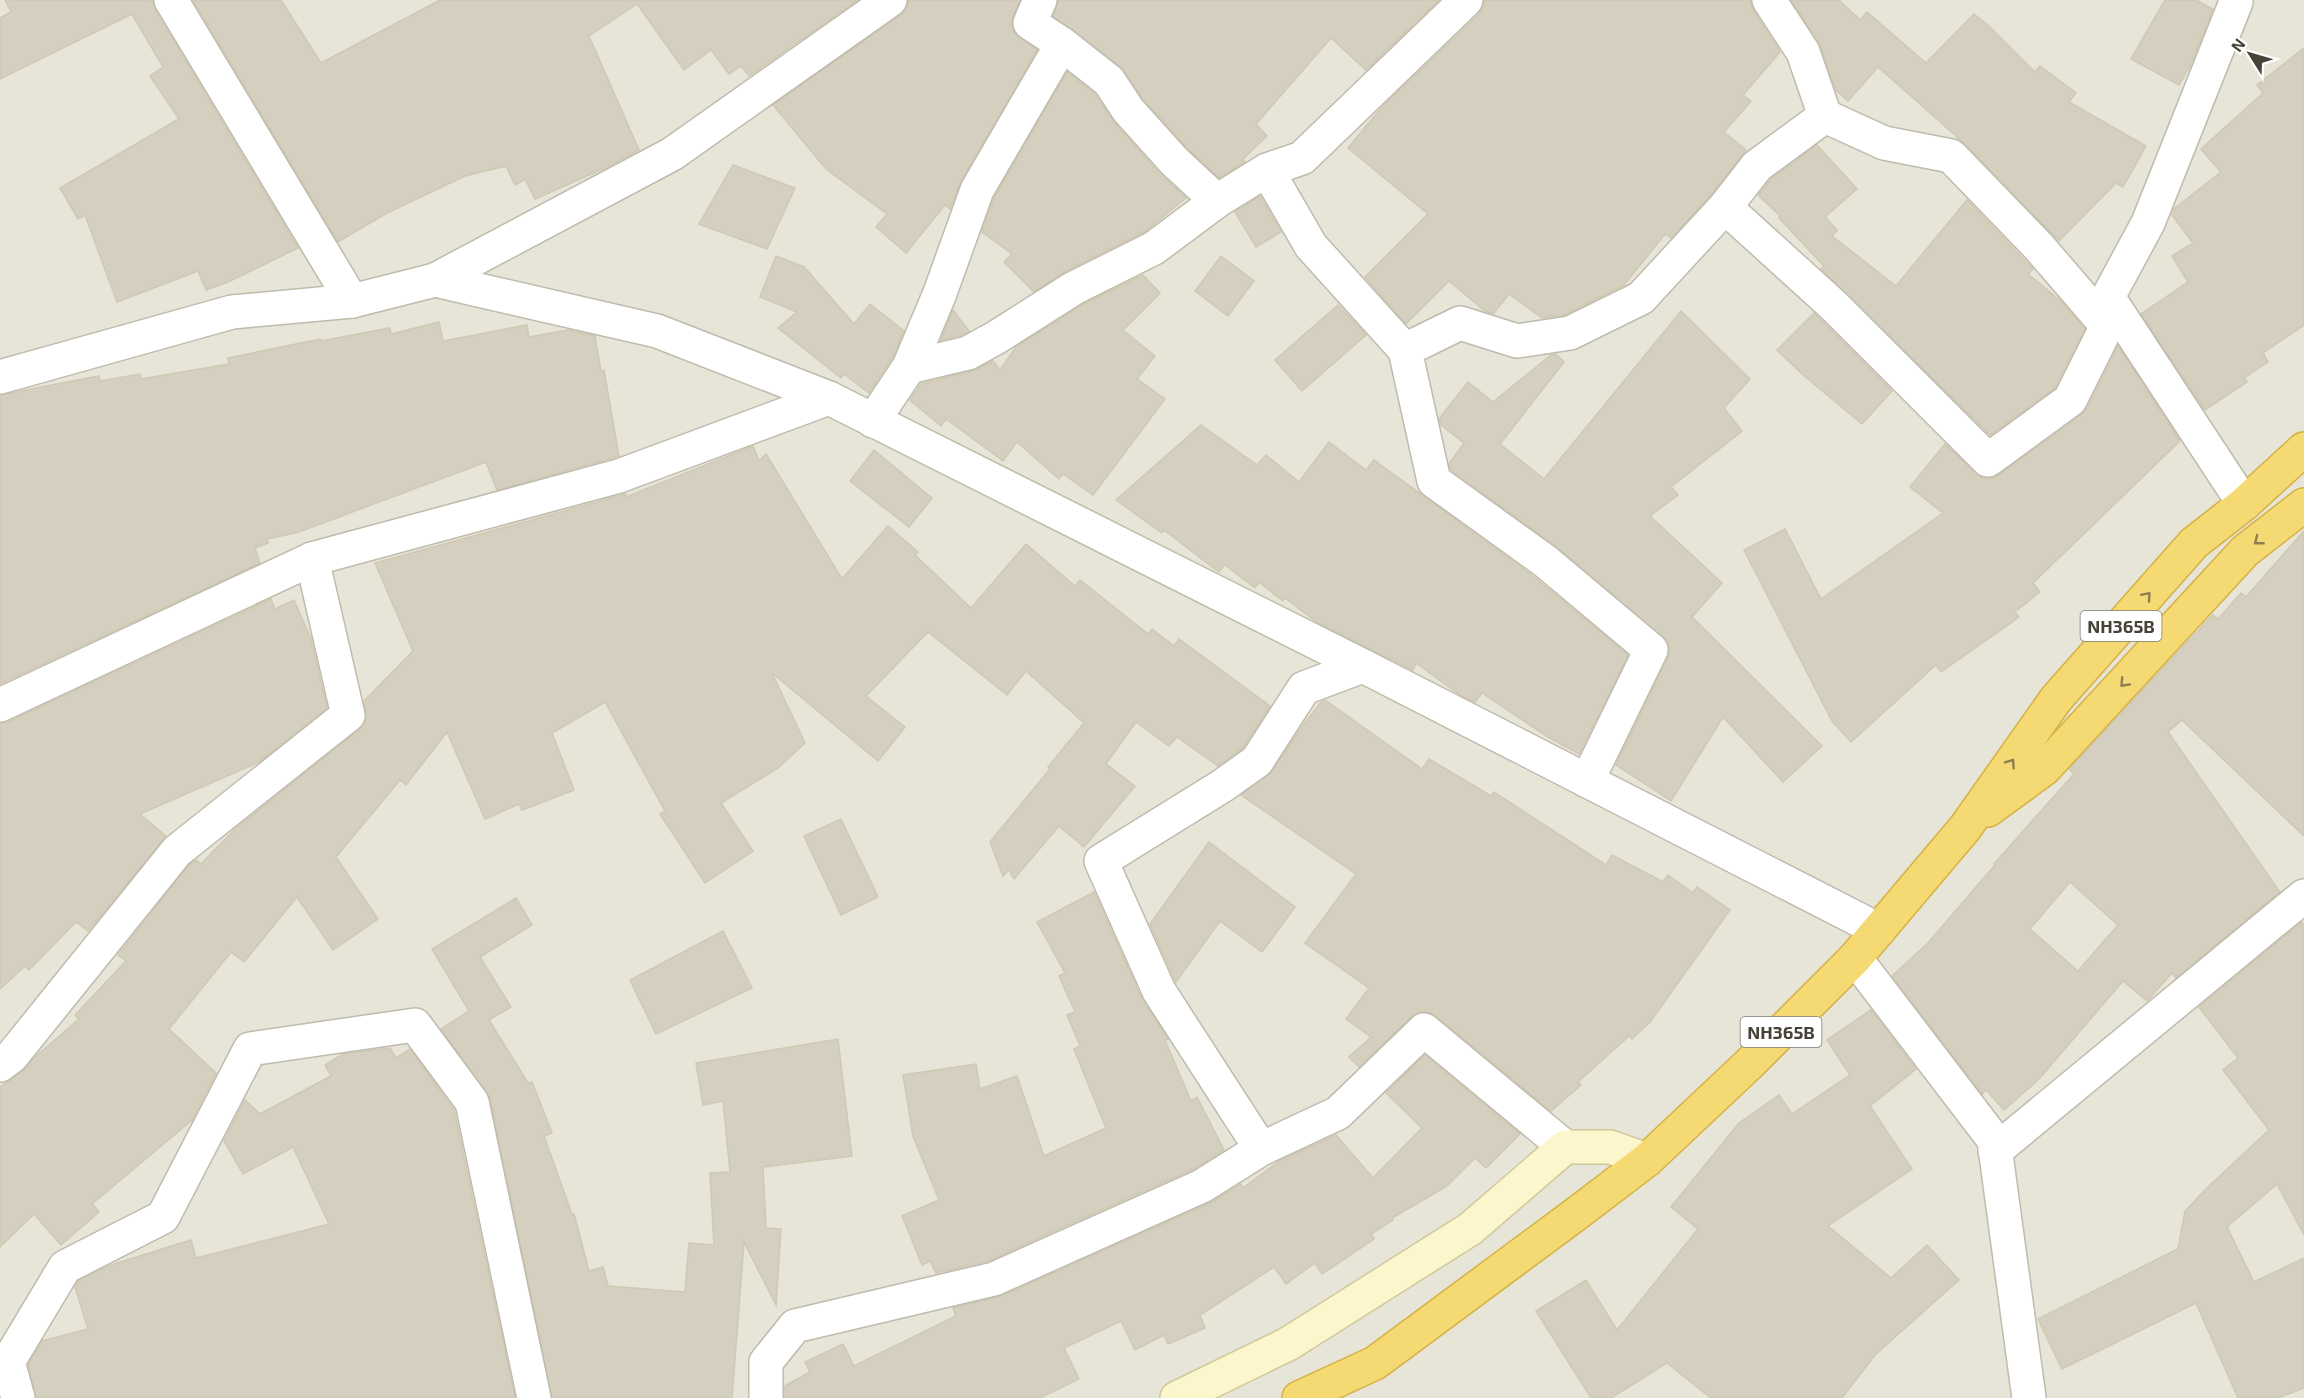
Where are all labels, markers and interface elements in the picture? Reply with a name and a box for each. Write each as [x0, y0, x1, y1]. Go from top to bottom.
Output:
north arrow [2220, 24, 2280, 84]
text: N [2227, 34, 2249, 55]
one-way arrow [2254, 534, 2265, 545]
one-way arrow [2140, 592, 2151, 602]
road number: NH365B [2080, 611, 2162, 641]
one-way arrow [2120, 676, 2131, 686]
one-way arrow [2004, 758, 2015, 769]
road number: NH365B [1740, 1017, 1822, 1047]

